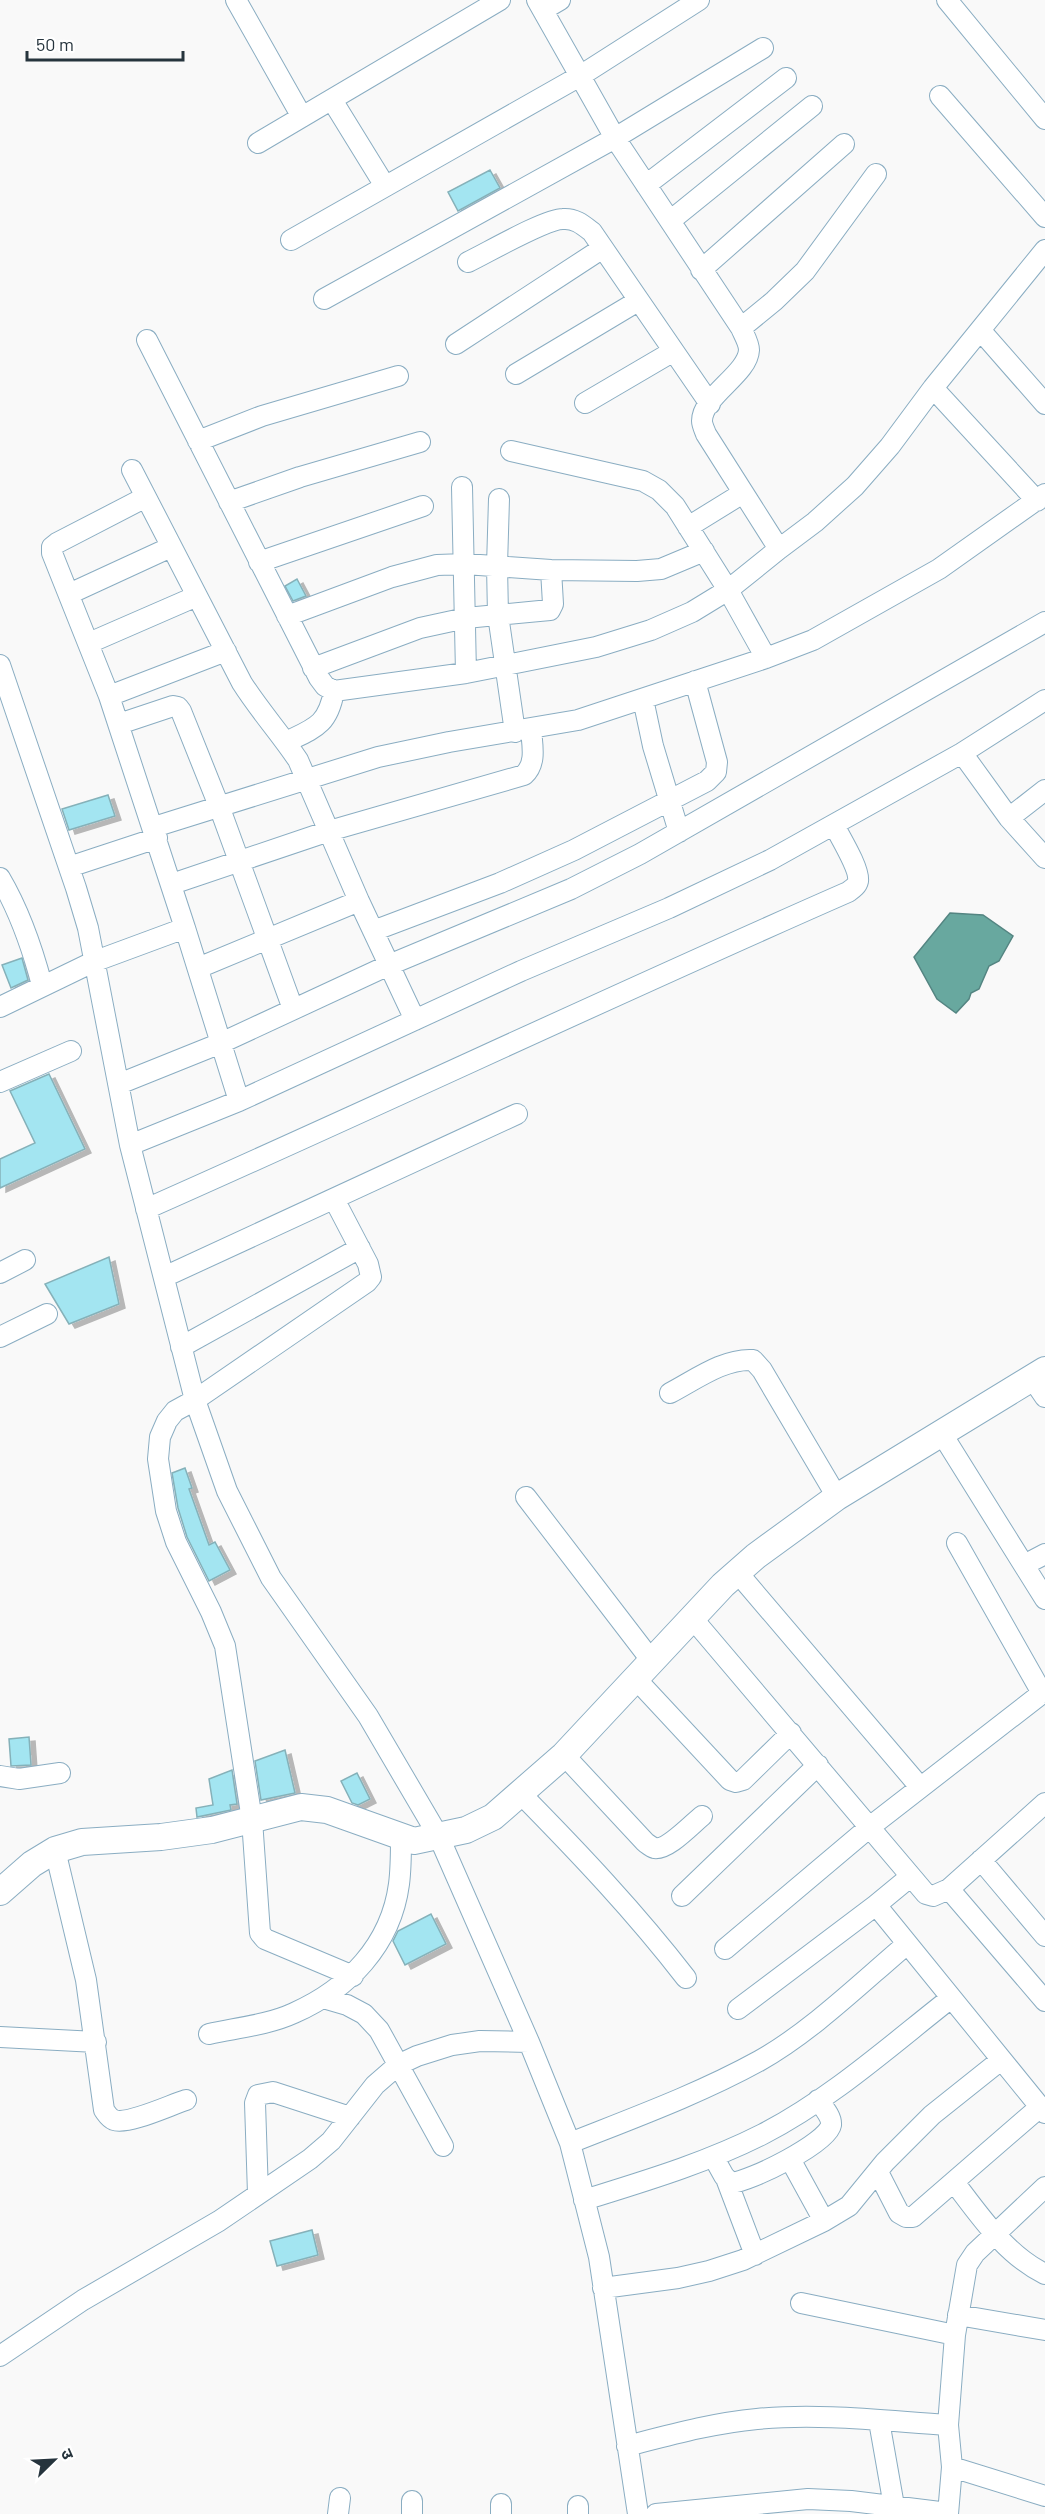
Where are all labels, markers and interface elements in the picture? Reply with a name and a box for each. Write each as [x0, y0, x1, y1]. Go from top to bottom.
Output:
scale bar [27, 24, 183, 62]
text: 50 m [36, 33, 74, 55]
north arrow [24, 2430, 84, 2490]
text: उ [58, 2446, 79, 2462]

